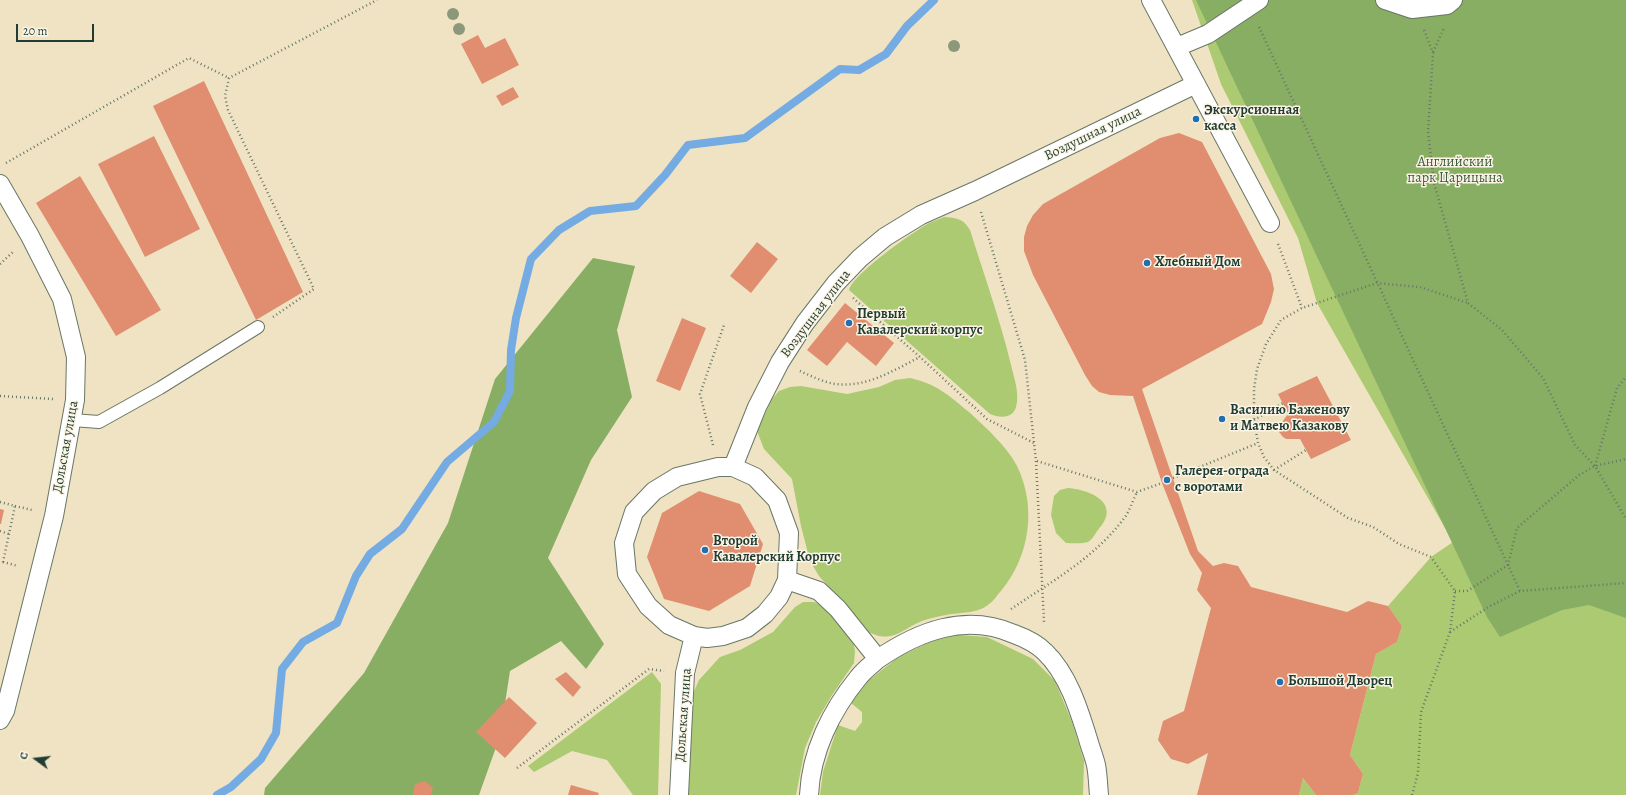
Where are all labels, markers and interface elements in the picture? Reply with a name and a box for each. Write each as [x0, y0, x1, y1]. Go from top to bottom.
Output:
scale bar [18, 16, 96, 42]
text: 20 m [23, 23, 47, 39]
street label: Воздушная улица [1042, 103, 1144, 165]
place label: Экскурсионная касса [1204, 103, 1299, 136]
marker: Экскурсионная касса [1191, 114, 1201, 124]
park label: Английский парк Царицына [1407, 155, 1503, 188]
place label: Хлебный Дом [1155, 255, 1240, 271]
marker: Хлебный Дом [1142, 258, 1152, 268]
street label: Воздушная улица [777, 267, 855, 361]
place label: Первый Кавалерский корпус [857, 307, 983, 340]
marker: Первый Кавалерский корпус [844, 318, 854, 328]
street label: Дольская улица [50, 399, 82, 495]
place label: Василию Баженову и Матвею Казакову [1230, 403, 1350, 436]
marker: Василию Баженову и Матвею Казакову [1217, 414, 1227, 424]
place label: Галерея-ограда с воротами [1175, 464, 1269, 496]
marker: Галерея-ограда с воротами [1162, 475, 1172, 485]
place label: Второй Кавалерский Корпус [713, 534, 840, 566]
marker: Второй Кавалерский Корпус [700, 545, 710, 555]
street label: Дольская улица [672, 668, 696, 762]
place label: Большой Дворец [1288, 674, 1392, 690]
marker: Большой Дворец [1275, 677, 1285, 687]
north arrow [16, 739, 56, 779]
text: С [16, 751, 32, 761]

